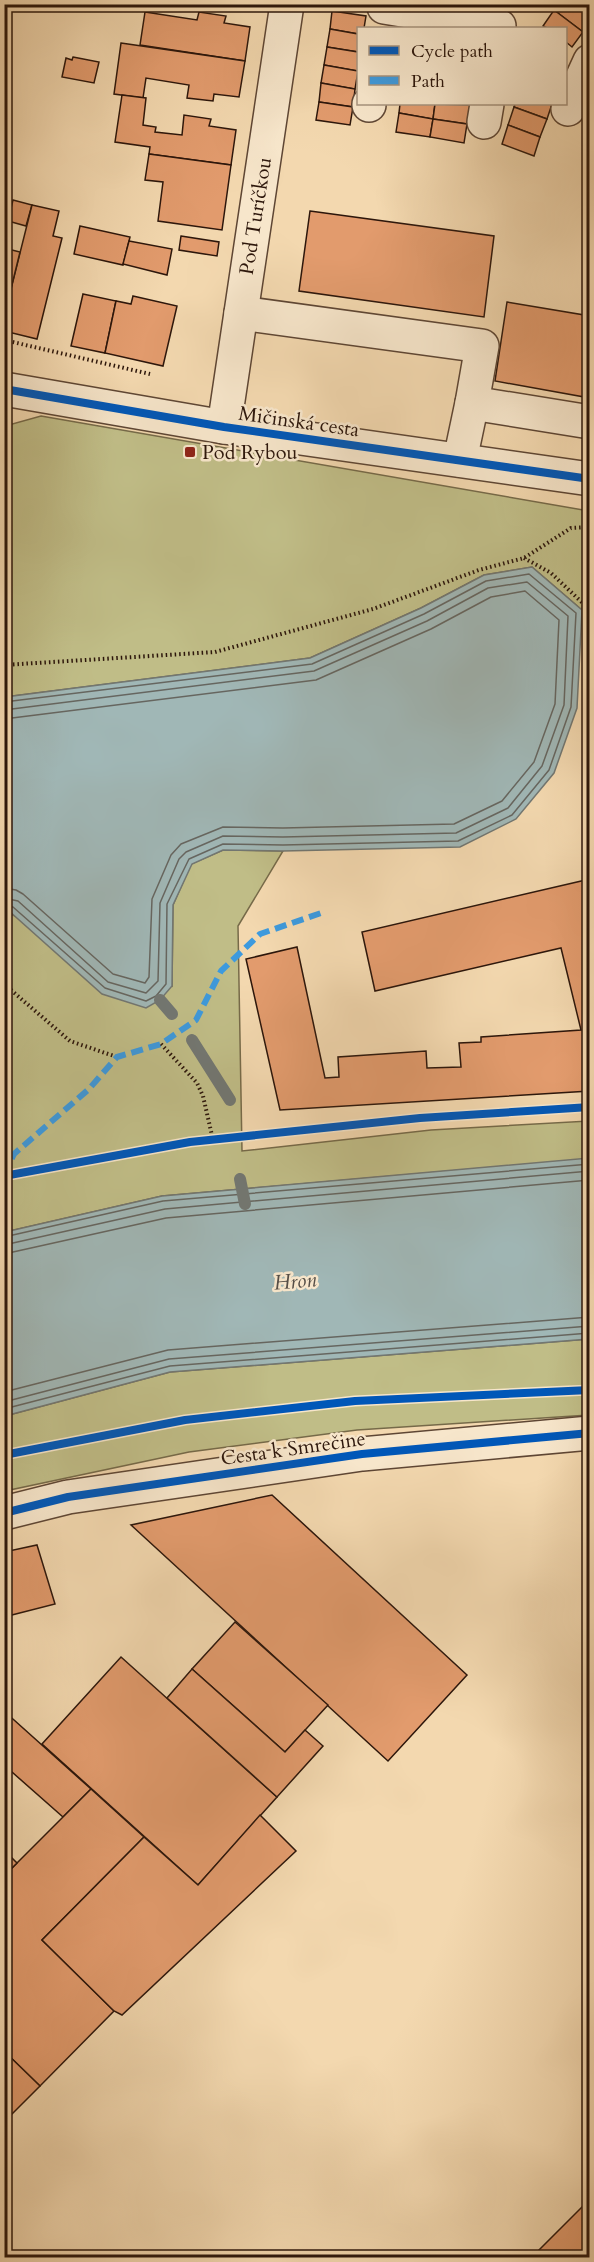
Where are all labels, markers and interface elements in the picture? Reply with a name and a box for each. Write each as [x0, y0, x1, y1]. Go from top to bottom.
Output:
legend [357, 27, 567, 105]
text: Cycle path [411, 39, 493, 64]
text: Path [411, 69, 445, 94]
street label: Pod Turíčkou [233, 155, 278, 277]
street label: Mičinská cesta [237, 400, 361, 443]
place label: Pod Rybou [202, 439, 298, 466]
marker: Pod Rybou [183, 445, 197, 459]
water label: Hron [273, 1265, 318, 1298]
street label: Cesta k Smrečine [219, 1425, 367, 1472]

